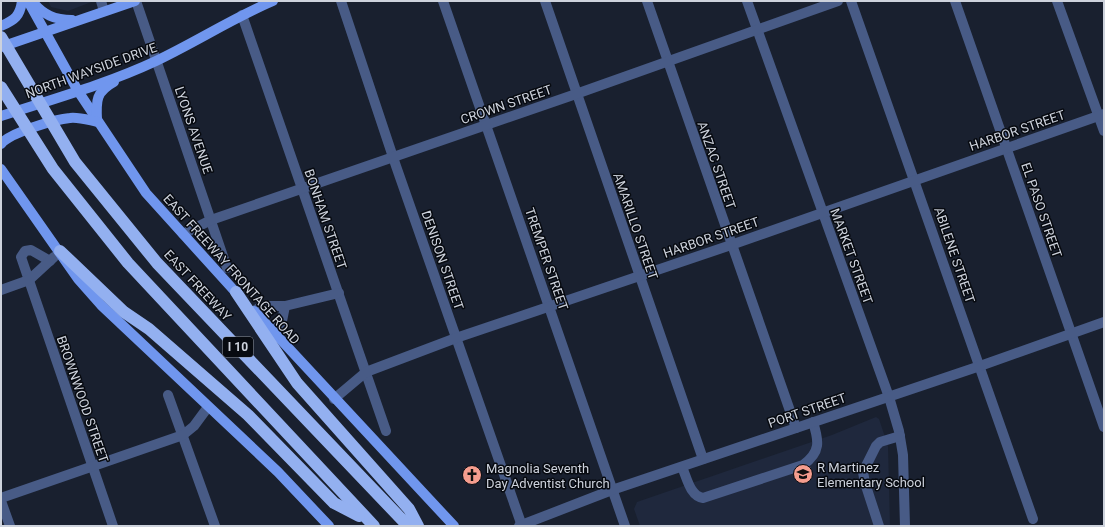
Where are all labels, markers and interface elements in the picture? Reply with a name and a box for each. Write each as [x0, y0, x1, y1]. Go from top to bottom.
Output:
street label: NORTH WAYSIDE DRIVE [23, 40, 159, 101]
street label: CROWN STREET [459, 82, 554, 127]
street label: LYONS AVENUE [172, 85, 215, 176]
street label: HARBOR STREET [967, 107, 1067, 154]
street label: ANZAC STREET [694, 119, 739, 211]
street label: EL PASO STREET [1018, 161, 1065, 260]
street label: BONHAM STREET [301, 167, 350, 271]
street label: AMARILLO STREET [610, 171, 661, 282]
street label: EAST FREEWAY FRONTAGE ROAD [160, 191, 304, 347]
street label: ABILENE STREET [931, 205, 978, 305]
street label: TREMPER STREET [522, 206, 571, 313]
street label: MARKET STREET [827, 206, 876, 306]
street label: DENISON STREET [418, 209, 467, 312]
street label: HARBOR STREET [661, 214, 761, 261]
street label: EAST FREEWAY [161, 246, 235, 324]
street label: BROWNWOOD STREET [54, 334, 111, 465]
road number: I 10 [223, 337, 253, 357]
street label: PORT STREET [766, 390, 848, 431]
place label: R Martinez Elementary School [817, 460, 925, 490]
place label: Magnolia Seventh Day Adventist Church [486, 461, 610, 491]
school or university icon: R Martinez Elementary School [792, 463, 814, 485]
church icon: Magnolia Seventh Day Adventist Church [461, 464, 483, 486]

